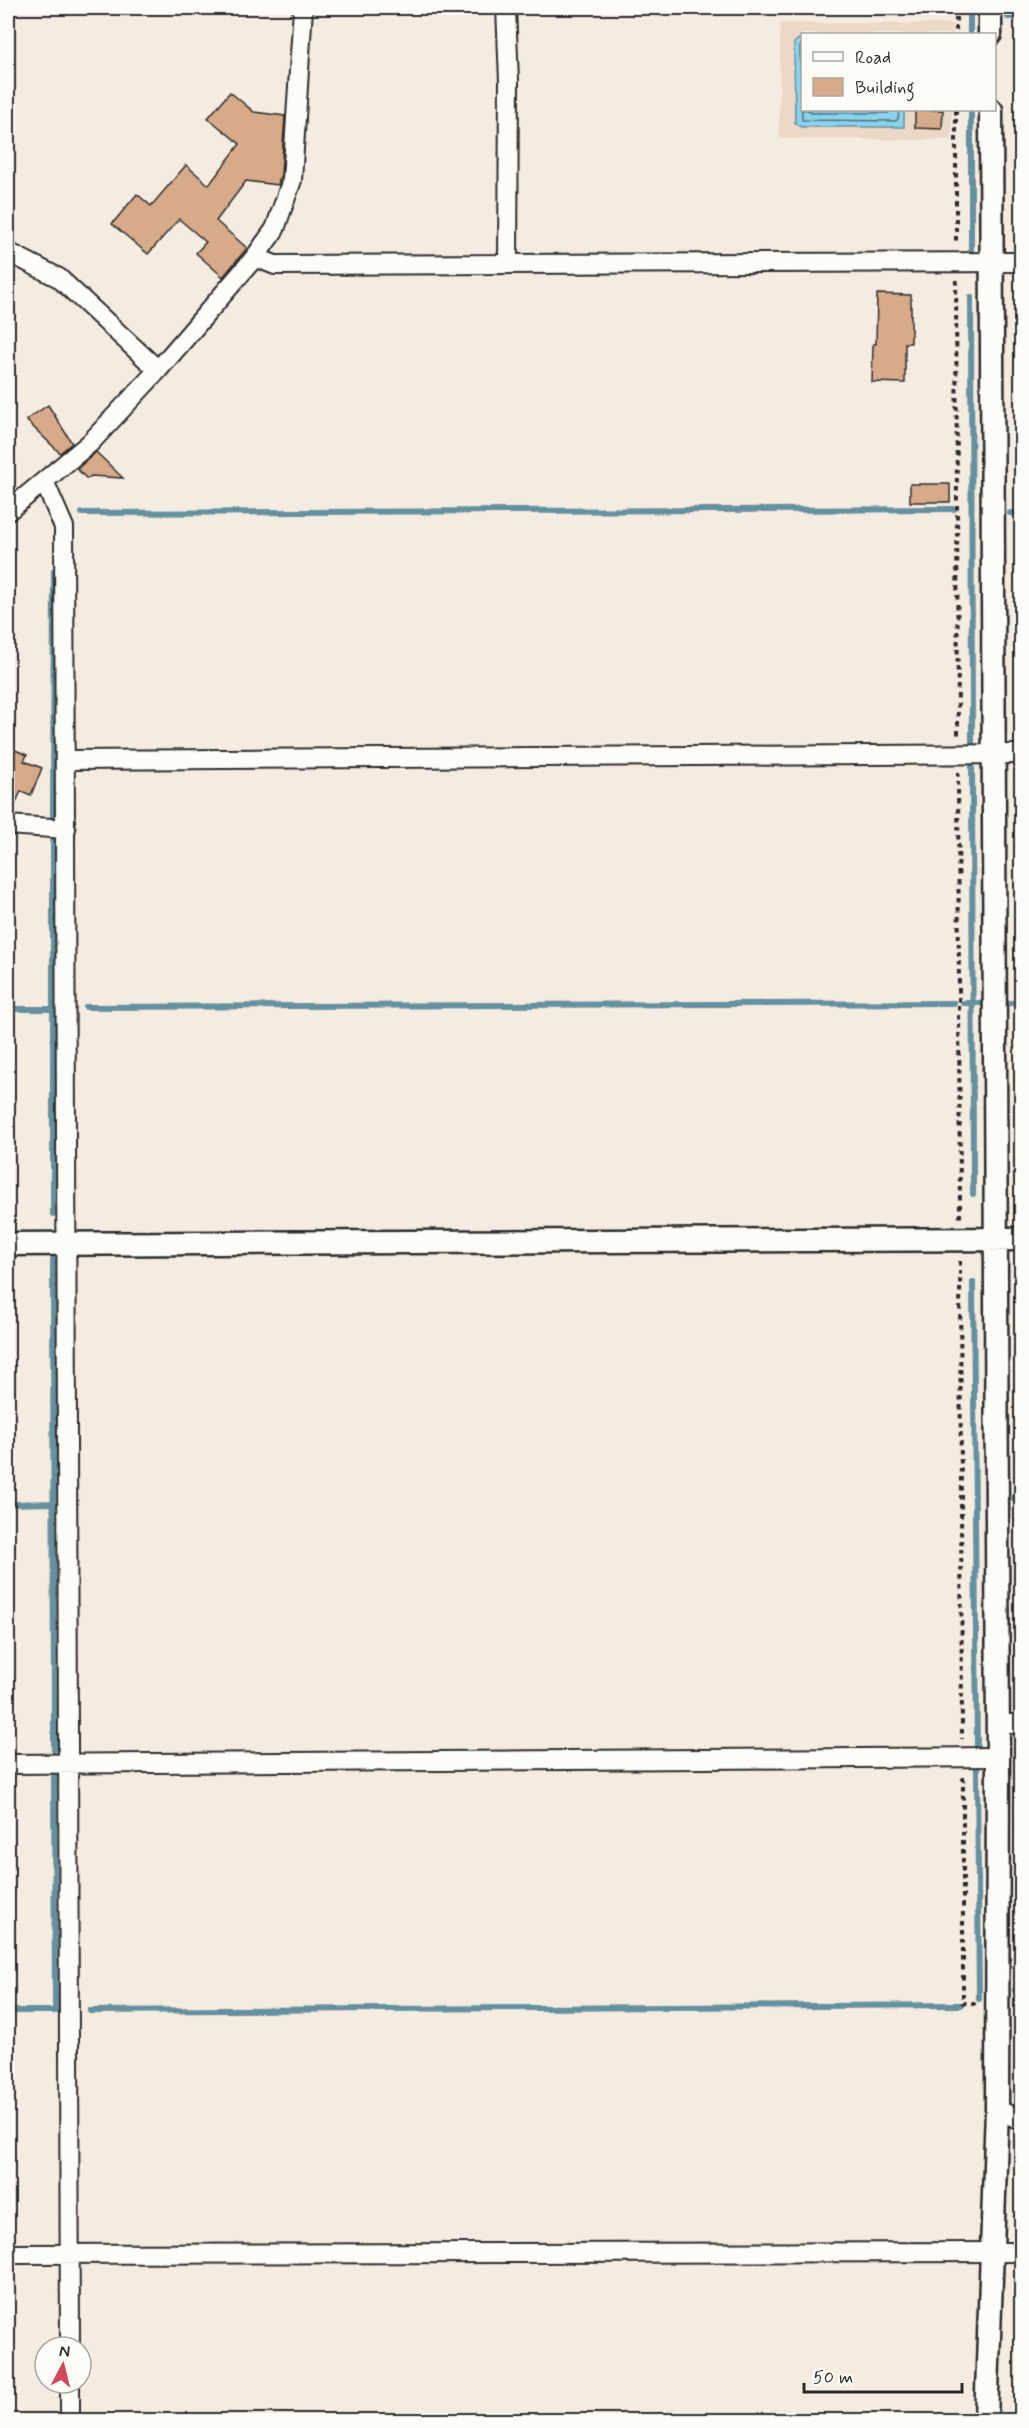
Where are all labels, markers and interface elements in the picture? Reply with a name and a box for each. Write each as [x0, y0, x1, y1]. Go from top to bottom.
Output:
legend [801, 33, 996, 111]
text: Road [855, 46, 891, 70]
text: Building [855, 76, 915, 102]
north arrow [33, 2335, 93, 2395]
text: N [58, 2341, 71, 2363]
scale bar [804, 2356, 962, 2394]
text: 50 m [813, 2366, 853, 2390]

